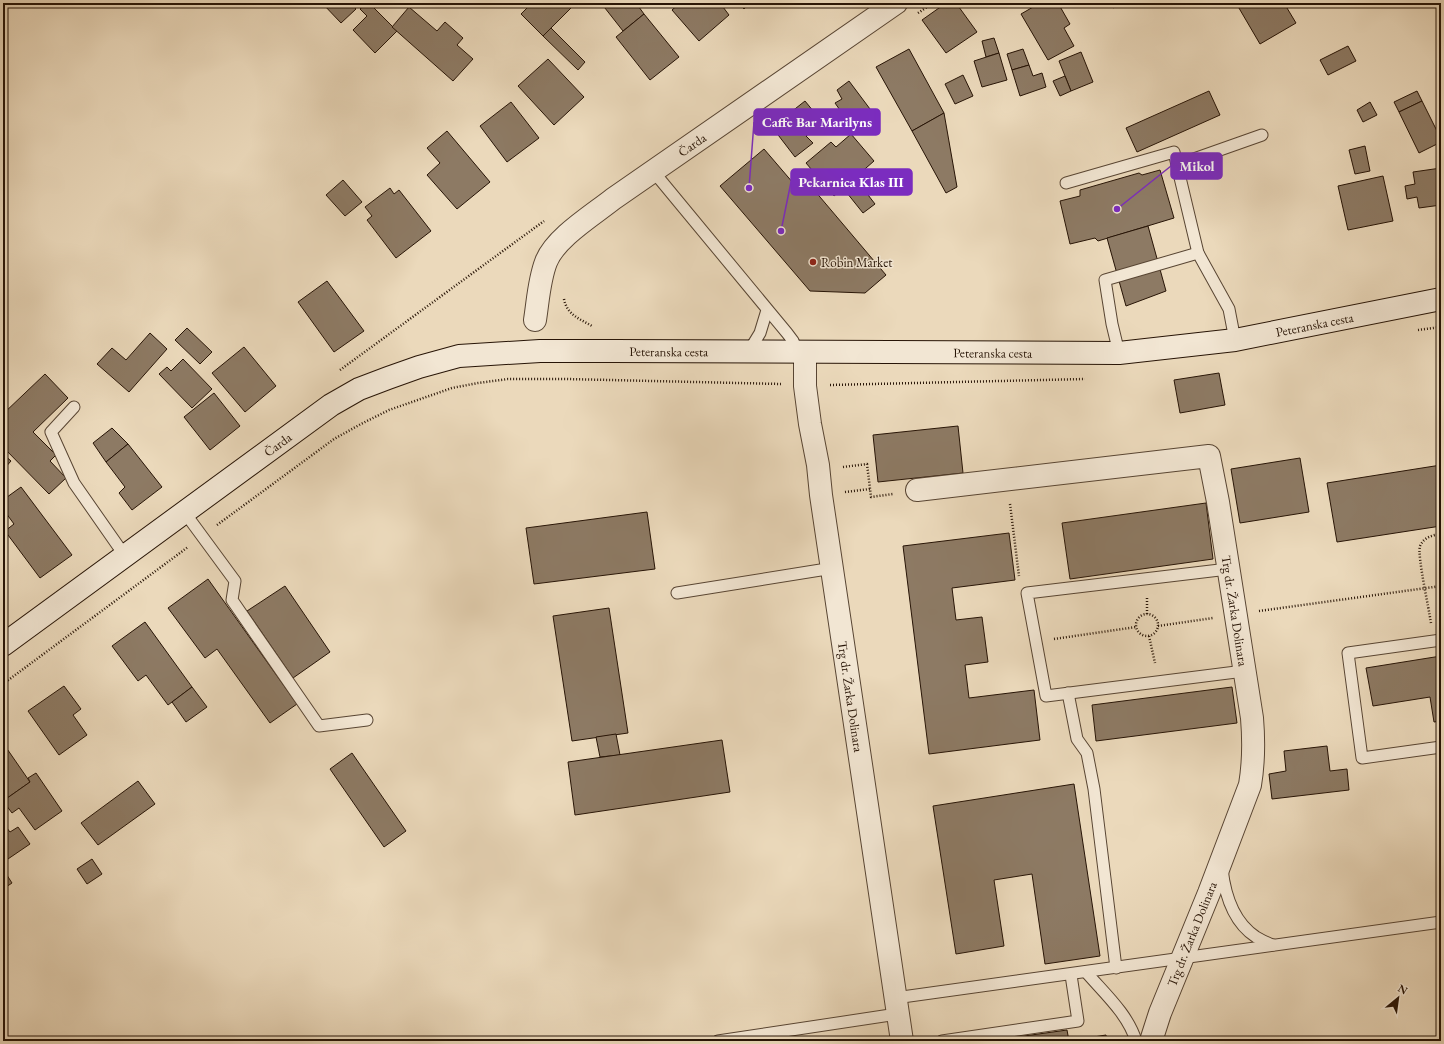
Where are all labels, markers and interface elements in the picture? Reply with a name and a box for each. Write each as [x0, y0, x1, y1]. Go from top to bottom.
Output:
callout: Caffe Bar Marilyns [754, 109, 880, 135]
text: Caffe Bar Marilyns [762, 113, 872, 131]
street label: Čarda [674, 128, 710, 160]
callout: Mikol [1171, 153, 1222, 179]
text: Mikol [1179, 157, 1215, 175]
callout: Pekarnica Klas III [791, 169, 912, 195]
text: Pekarnica Klas III [799, 173, 904, 191]
place label: Robin Market [821, 254, 892, 271]
marker: Robin Market [808, 257, 818, 267]
street label: Peteranska cesta [1274, 308, 1356, 340]
street label: Peteranska cesta [629, 343, 709, 360]
street label: Peteranska cesta [953, 344, 1033, 361]
street label: Čarda [260, 428, 295, 460]
street label: Trg dr. Žarka Dolinara [1218, 554, 1252, 668]
street label: Trg dr. Žarka Dolinara [834, 640, 868, 754]
street label: Trg dr. Žarka Dolinara [1163, 878, 1221, 989]
north arrow [1378, 978, 1418, 1018]
text: N [1396, 981, 1410, 998]

